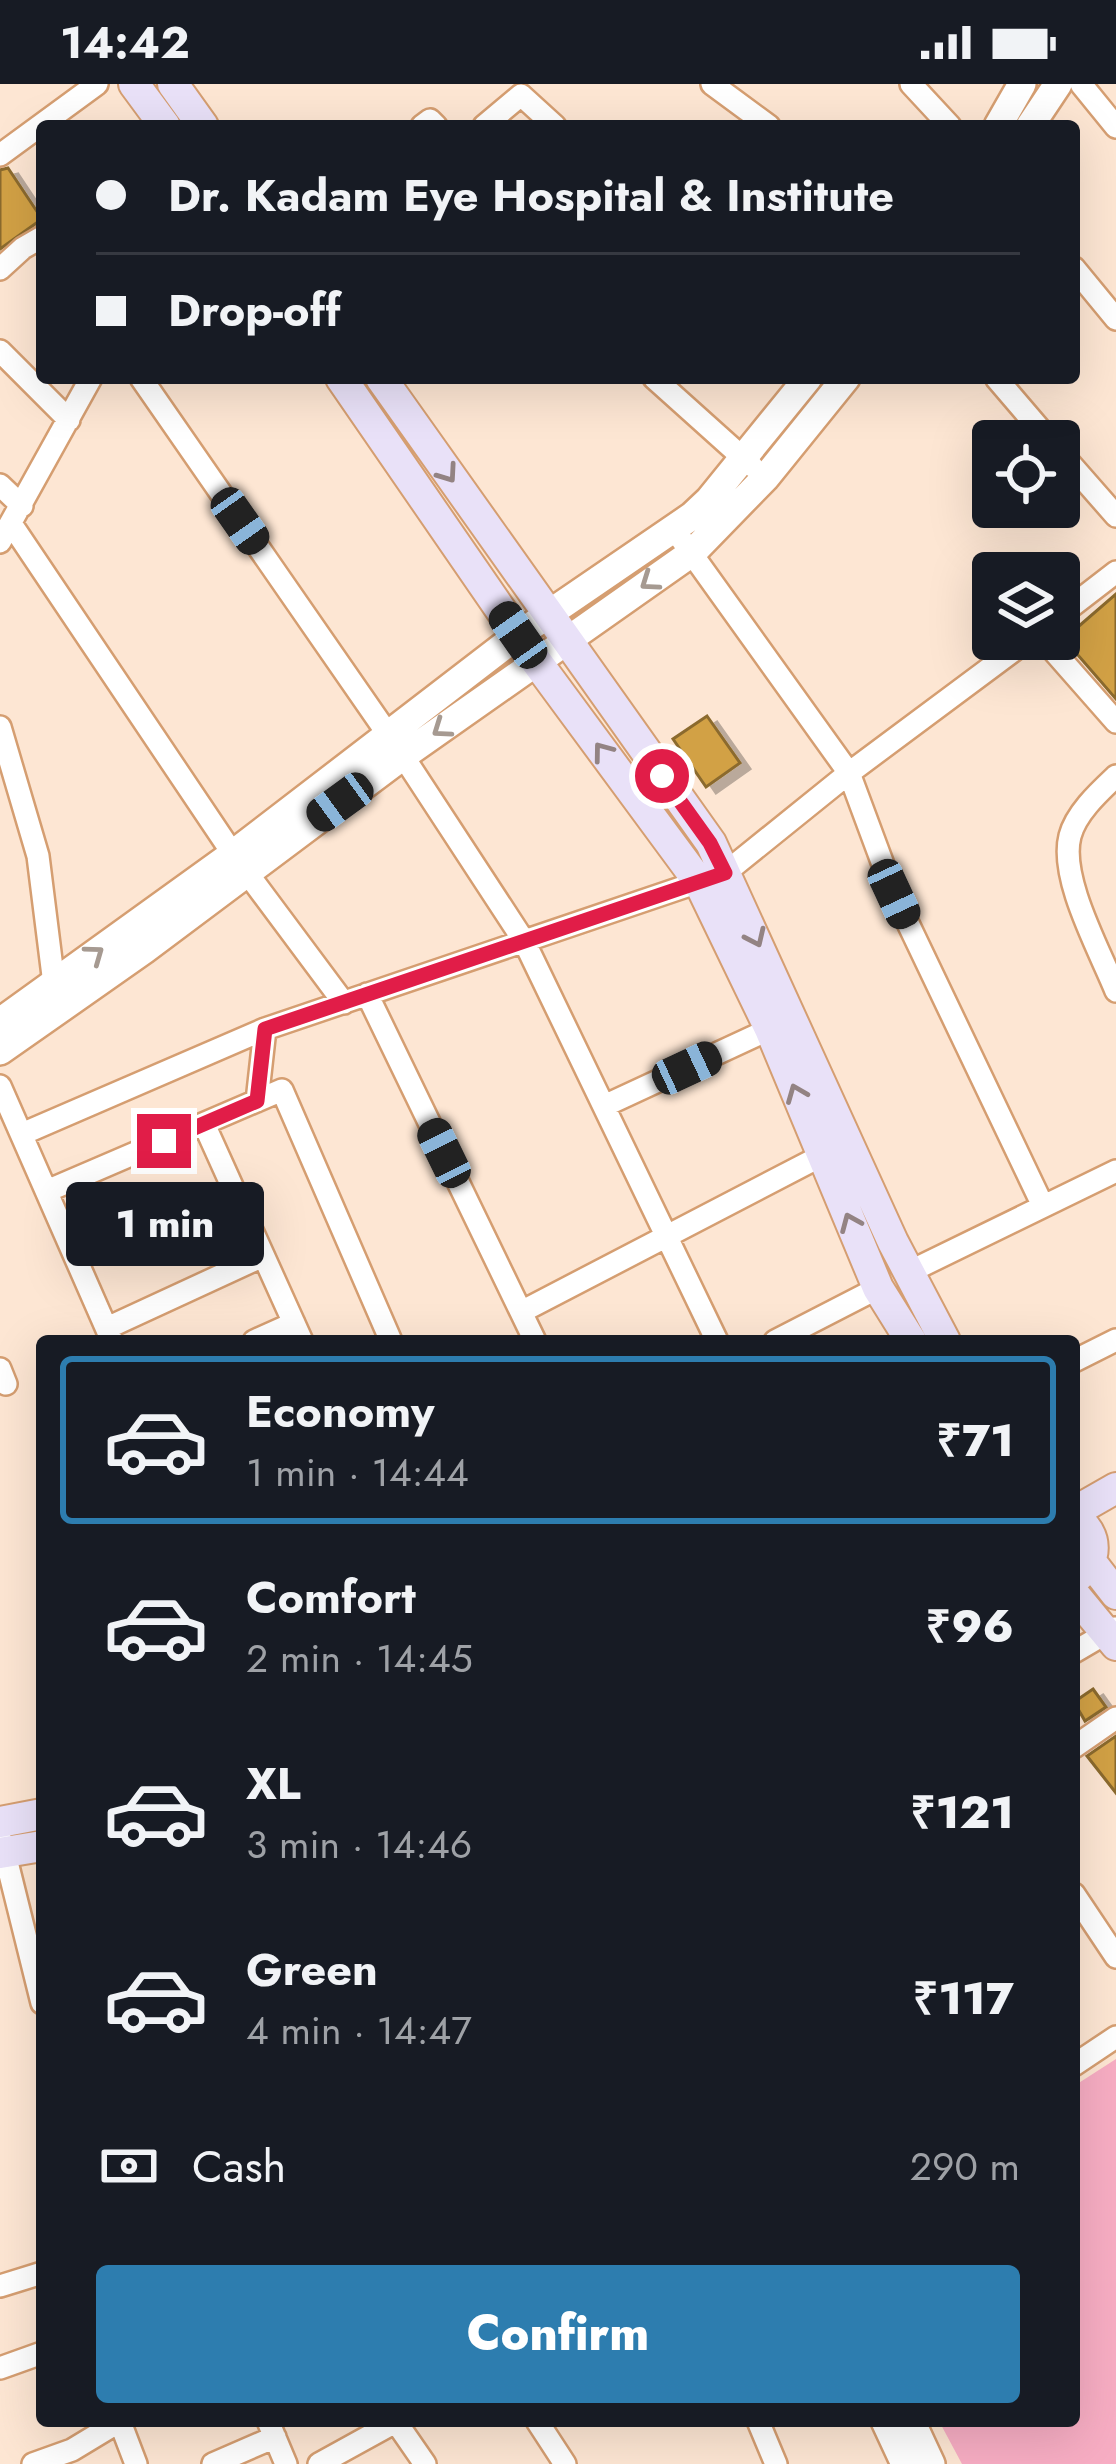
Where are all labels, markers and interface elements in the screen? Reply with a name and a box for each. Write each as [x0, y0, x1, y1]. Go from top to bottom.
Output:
text: 14:42 [60, 10, 190, 75]
text: Dr. Kadam Eye Hospital & Institute [168, 163, 894, 228]
text: Drop-off [168, 278, 341, 343]
map controls [972, 420, 1080, 660]
button: locate [972, 420, 1080, 528]
one-way arrow [434, 460, 456, 482]
car [205, 481, 275, 561]
button: layers [972, 552, 1080, 660]
one-way arrow [640, 568, 662, 590]
car [483, 595, 553, 675]
one-way arrow [432, 715, 454, 737]
one-way arrow [595, 742, 617, 764]
route start [635, 749, 689, 803]
car [300, 766, 380, 838]
car [862, 854, 926, 934]
one-way arrow [742, 926, 765, 947]
one-way arrow [82, 947, 103, 969]
car [647, 1036, 727, 1100]
one-way arrow [786, 1083, 810, 1104]
car [412, 1113, 476, 1193]
route end [137, 1114, 191, 1168]
callout: 1 min [65, 1183, 263, 1267]
text: 1 min [116, 1195, 214, 1252]
one-way arrow [840, 1213, 864, 1234]
text: Economy [246, 1379, 434, 1444]
icon: car [102, 1386, 210, 1494]
text: ₹71 [936, 1408, 1014, 1473]
text: 1 min · 14:44 [246, 1444, 469, 1501]
text: Comfort [246, 1565, 416, 1630]
icon: car [102, 1572, 210, 1680]
text: ₹96 [926, 1594, 1014, 1659]
text: 2 min · 14:45 [246, 1630, 473, 1687]
text: XL [246, 1751, 301, 1816]
icon: car [102, 1758, 210, 1866]
text: ₹121 [910, 1780, 1014, 1845]
text: 3 min · 14:46 [246, 1816, 472, 1873]
text: Green [246, 1937, 378, 2002]
icon: car [102, 1944, 210, 2052]
text: ₹117 [913, 1966, 1014, 2031]
text: 4 min · 14:47 [246, 2002, 472, 2059]
icon: cash [96, 2133, 162, 2199]
text: Cash [192, 2134, 286, 2199]
text: 290 m [910, 2138, 1020, 2195]
button: Confirm [96, 2265, 1020, 2403]

